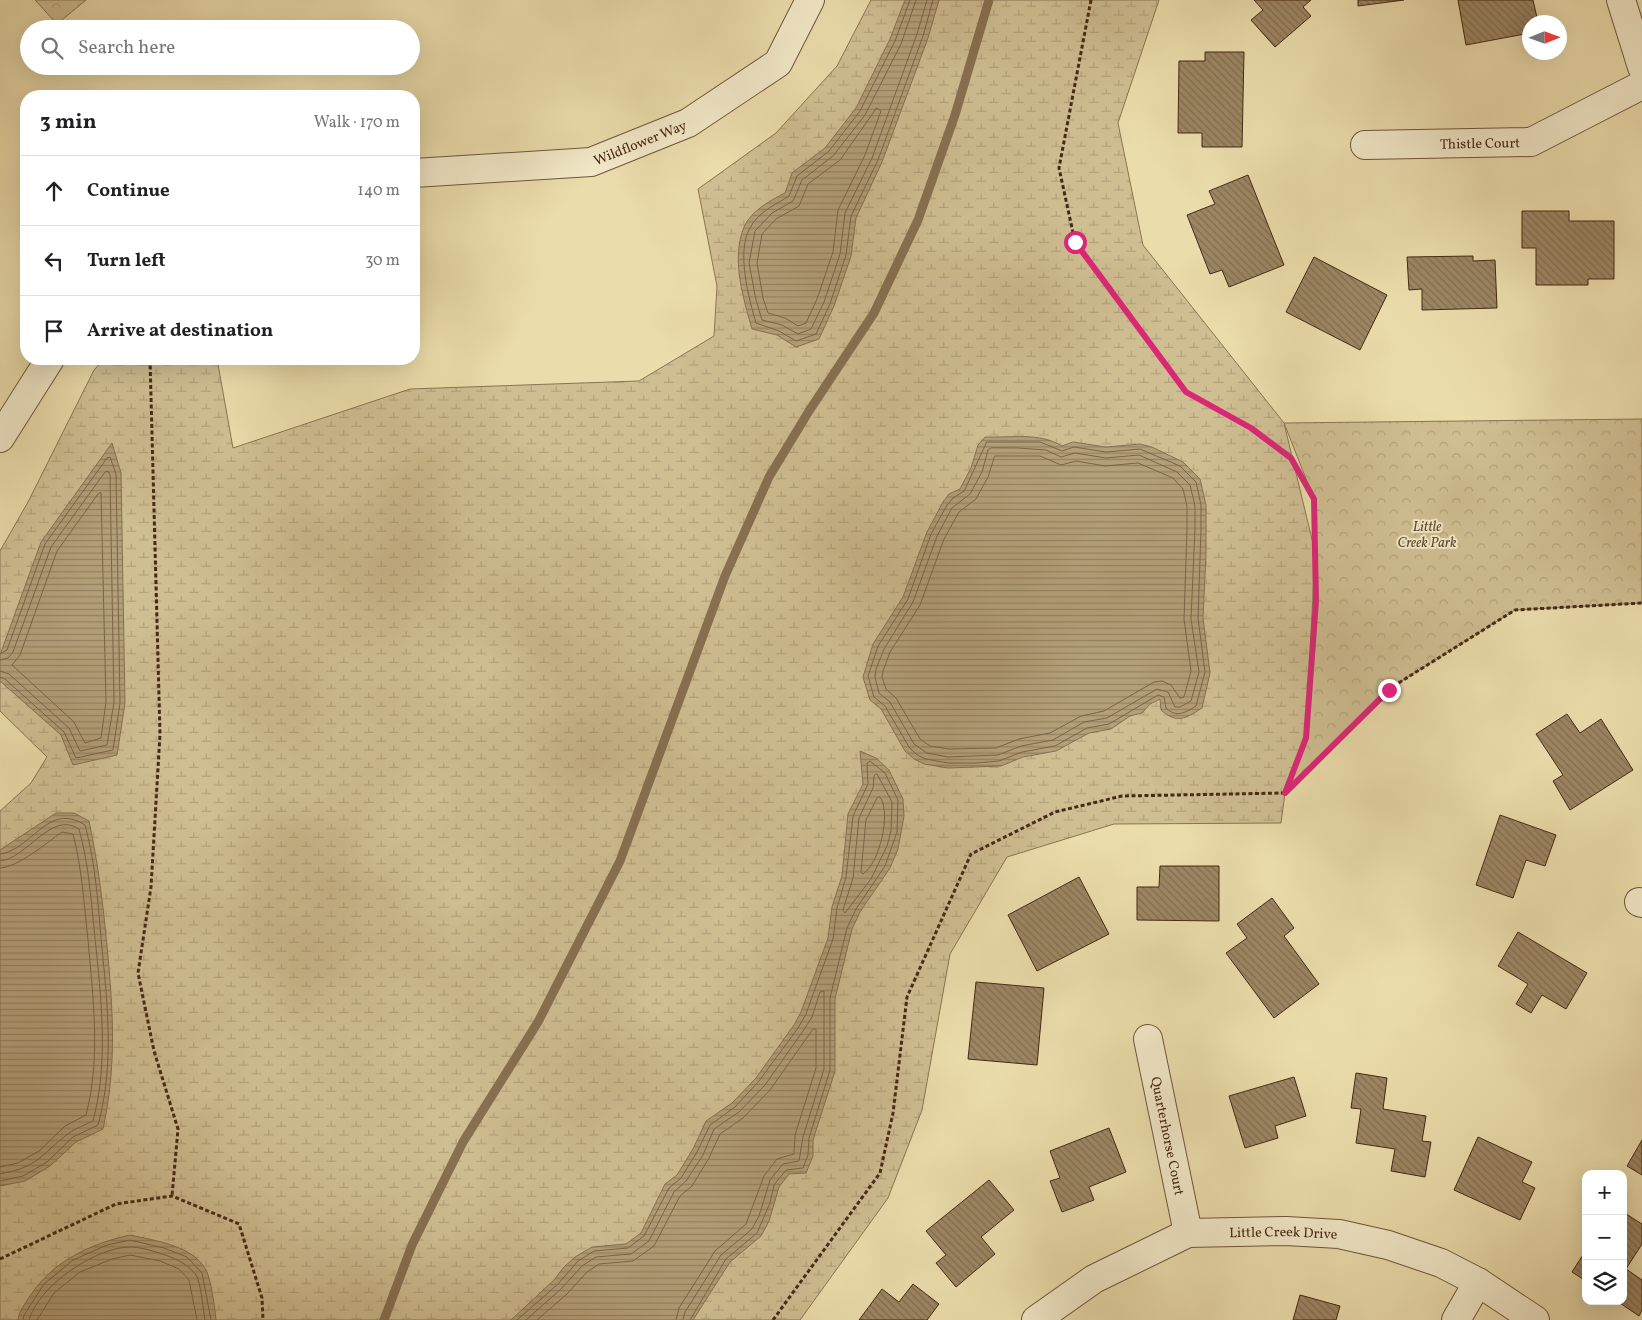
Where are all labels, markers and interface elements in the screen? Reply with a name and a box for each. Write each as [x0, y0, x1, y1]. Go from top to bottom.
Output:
north arrow [1522, 15, 1567, 60]
search box [20, 20, 420, 75]
icon: search [38, 34, 66, 62]
text: Search here [78, 35, 175, 61]
text: 3 min [40, 108, 96, 137]
text: Walk · 170 m [314, 112, 400, 134]
street label: Wildflower Way [591, 116, 690, 171]
street label: Thistle Court [1440, 134, 1520, 155]
icon: ahead [40, 177, 68, 205]
text: Continue [87, 178, 170, 204]
text: 140 m [358, 180, 400, 202]
route start [1064, 231, 1087, 254]
icon: left [40, 247, 68, 275]
text: Turn left [87, 248, 166, 274]
text: 30 m [365, 250, 400, 272]
icon: arrive [40, 317, 68, 345]
text: Arrive at destination [87, 318, 273, 344]
park label: Little Creek Park [1397, 518, 1457, 553]
route end [1378, 679, 1401, 702]
street label: Quarterhorse Court [1145, 1075, 1188, 1197]
map controls [1582, 1170, 1627, 1305]
button: + [1582, 1170, 1627, 1215]
button: − [1582, 1215, 1627, 1260]
street label: Little Creek Drive [1229, 1223, 1338, 1245]
button: layers [1582, 1260, 1627, 1305]

